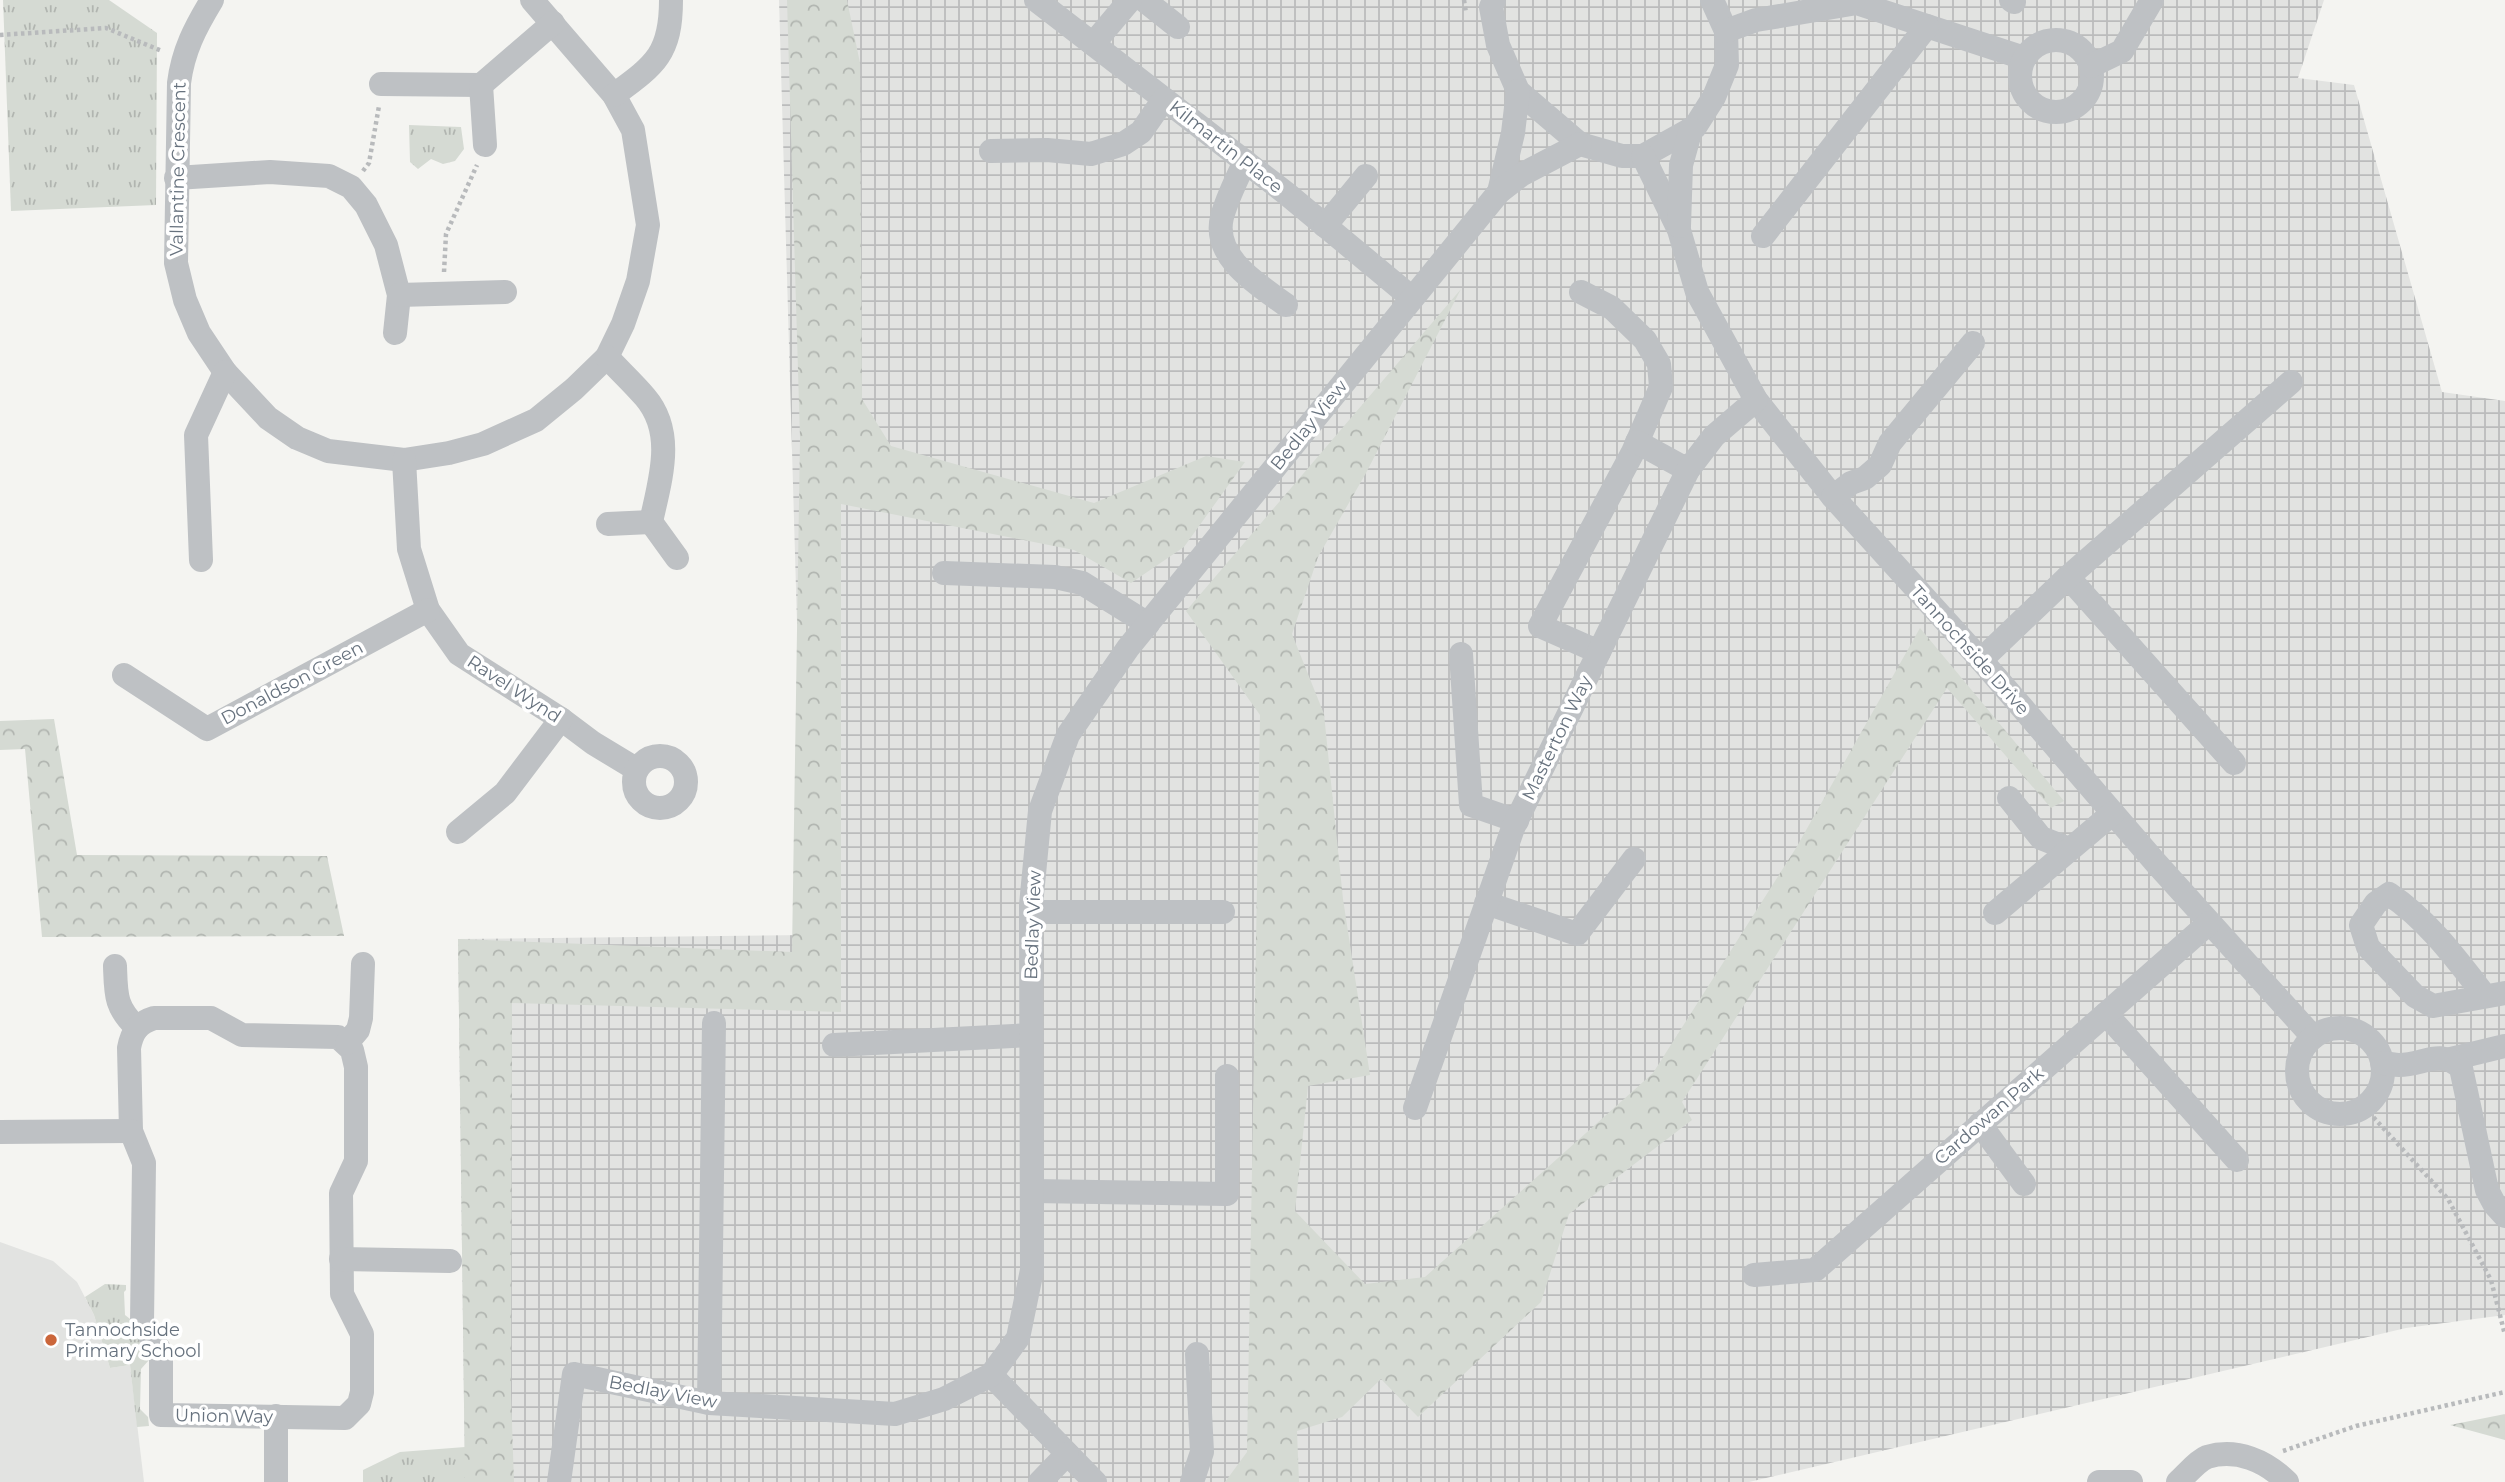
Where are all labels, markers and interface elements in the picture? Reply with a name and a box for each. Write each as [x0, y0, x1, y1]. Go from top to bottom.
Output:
street label: Vallantine Crescent [165, 82, 191, 256]
street label: Kilmartin Place [1165, 96, 1287, 198]
street label: Bedlay View [1266, 375, 1352, 475]
street label: Tannochside Drive [1906, 581, 2034, 719]
street label: Donaldson Green [217, 636, 367, 730]
street label: Ravel Wynd [463, 651, 565, 727]
street label: Masterton Way [1517, 672, 1597, 804]
street label: Bedlay View [1020, 870, 1046, 980]
street label: Cardowan Park [1930, 1062, 2048, 1169]
place label: Tannochside Primary School [65, 1319, 201, 1362]
marker: Tannochside Primary School [43, 1332, 59, 1348]
street label: Bedlay View [607, 1371, 719, 1413]
street label: Union Way [175, 1404, 274, 1428]

